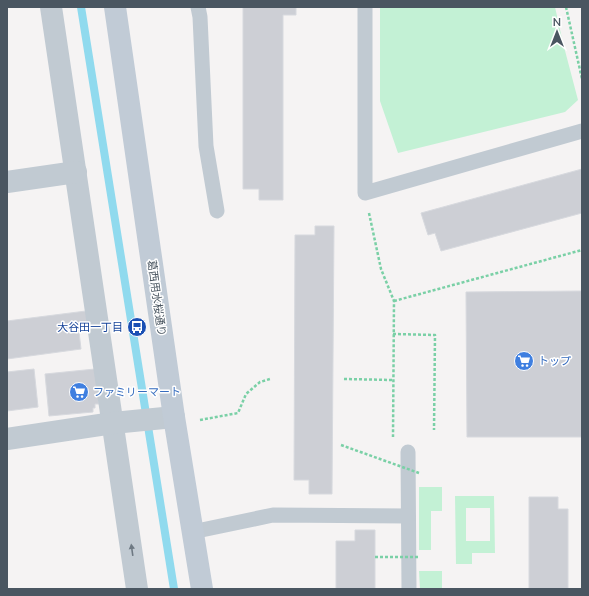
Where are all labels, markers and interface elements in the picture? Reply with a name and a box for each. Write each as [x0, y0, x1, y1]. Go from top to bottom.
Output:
north arrow [537, 12, 577, 52]
text: N [553, 15, 561, 29]
street label: 葛西用水桜通り [145, 259, 169, 337]
bus stop icon: 大谷田一丁目 [126, 316, 148, 338]
place label: 大谷田一丁目 [57, 320, 123, 334]
supermarket icon: トップ [513, 350, 535, 372]
place label: トップ [538, 354, 571, 368]
supermarket icon: ファミリーマート [68, 381, 90, 403]
place label: ファミリーマート [93, 385, 181, 399]
one-way arrow [129, 544, 135, 556]

